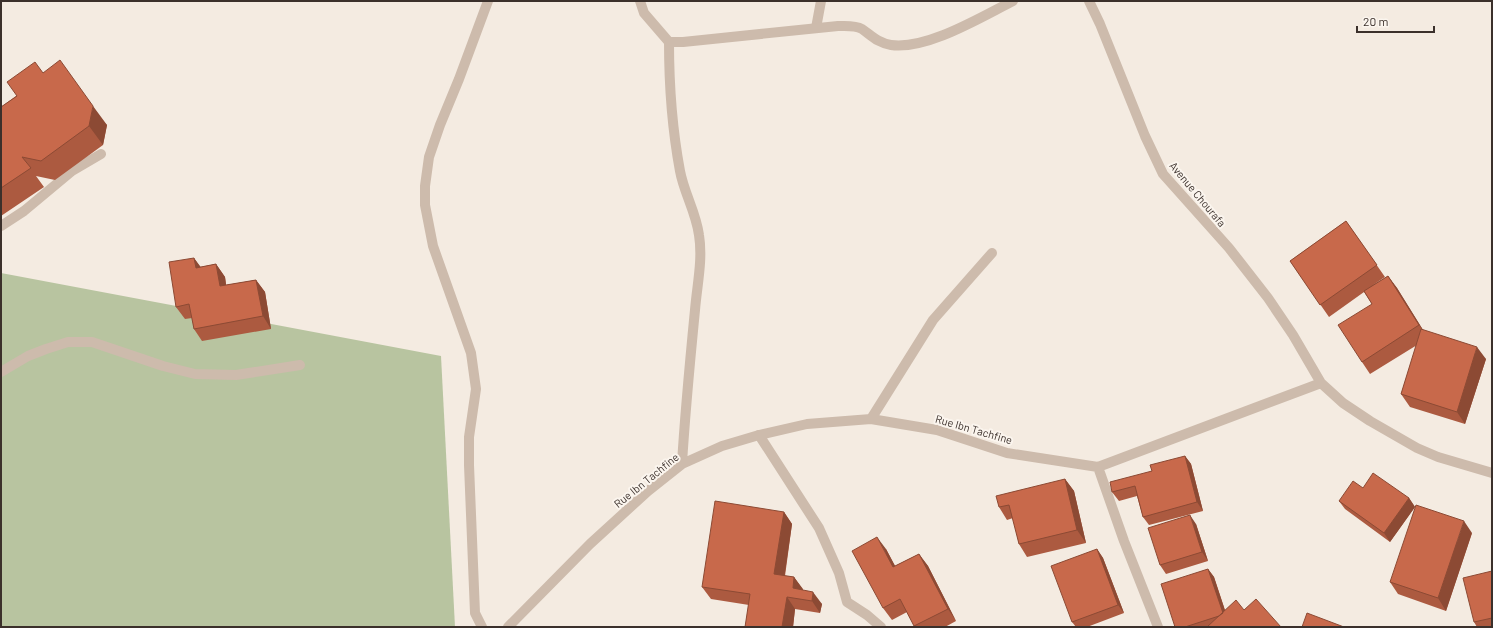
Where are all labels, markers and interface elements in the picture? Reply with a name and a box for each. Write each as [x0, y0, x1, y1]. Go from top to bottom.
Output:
scale bar [1357, 8, 1434, 34]
text: 20 m [1363, 14, 1389, 28]
street label: Avenue Chourafa [1167, 159, 1229, 229]
street label: Rue Ibn Tachfine [934, 412, 1014, 446]
street label: Rue Ibn Tachfine [611, 450, 681, 510]

